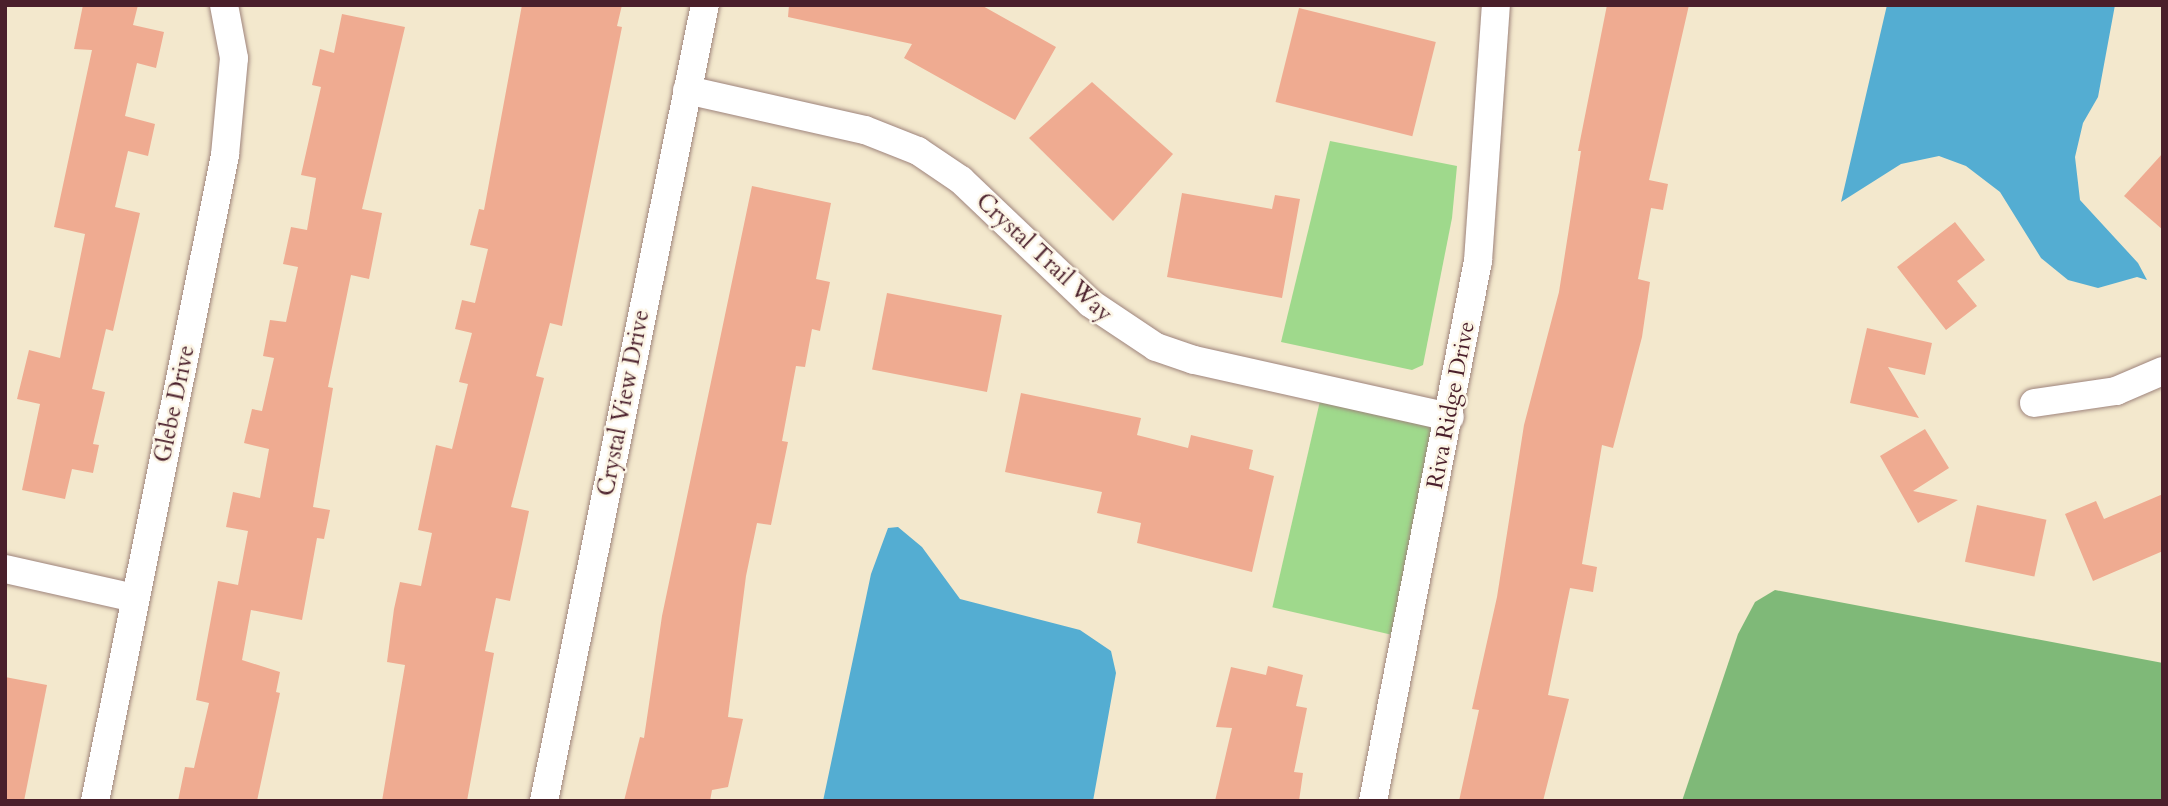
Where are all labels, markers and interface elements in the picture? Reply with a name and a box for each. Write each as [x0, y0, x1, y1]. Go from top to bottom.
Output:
street label: Crystal Trail Way [970, 188, 1118, 328]
street label: Crystal View Drive [592, 308, 656, 498]
street label: Riva Ridge Drive [1421, 319, 1481, 491]
street label: Glebe Drive [149, 343, 201, 465]

